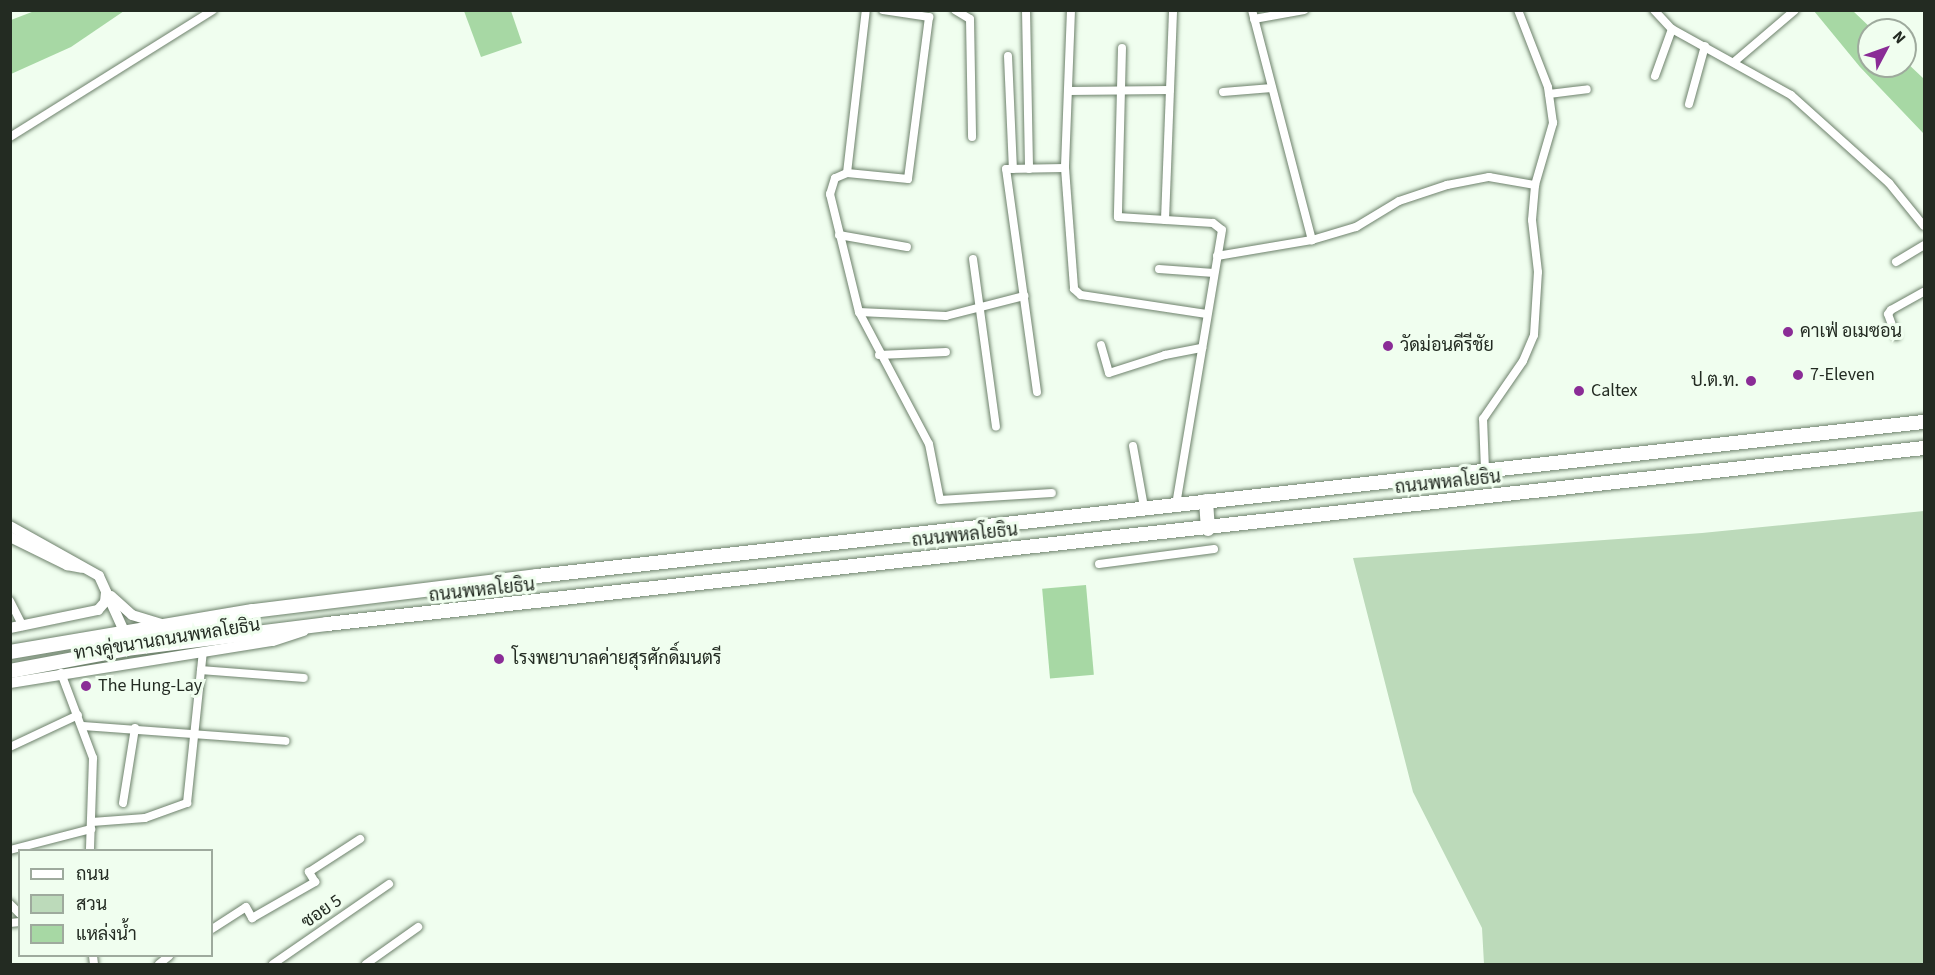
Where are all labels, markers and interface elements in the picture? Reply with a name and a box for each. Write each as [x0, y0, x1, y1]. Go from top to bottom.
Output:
north arrow [1857, 18, 1917, 78]
text: N [1887, 26, 1911, 49]
place label: คาเฟ่ อเมซอน [1800, 321, 1902, 343]
marker: คาเฟ่ อเมซอน [1781, 325, 1795, 339]
place label: วัดม่อนคีรีชัย [1400, 335, 1494, 357]
marker: วัดม่อนคีรีชัย [1381, 339, 1395, 353]
place label: 7-Eleven [1810, 364, 1875, 386]
marker: 7-Eleven [1791, 368, 1805, 382]
place label: ป.ต.ท. [1691, 370, 1739, 392]
marker: ป.ต.ท. [1744, 374, 1758, 388]
place label: Caltex [1591, 380, 1638, 402]
marker: Caltex [1572, 384, 1586, 398]
street label: ถนนพหลโยธิน [1394, 467, 1502, 499]
street label: ถนนพหลโยธิน [911, 520, 1019, 552]
street label: ถนนพหลโยธิน [428, 575, 536, 607]
street label: ทางคู่ขนานถนนพหลโยธิน [72, 615, 262, 665]
place label: โรงพยาบาลค่ายสุรศักดิ์มนตรี [512, 648, 722, 670]
marker: โรงพยาบาลค่ายสุรศักดิ์มนตรี [490, 650, 508, 668]
place label: The Hung-Lay [98, 675, 202, 697]
marker: The Hung-Lay [79, 679, 93, 693]
legend [18, 849, 213, 957]
text: ถนน [76, 862, 109, 887]
street label: ซอย 5 [298, 890, 346, 934]
text: สวน [76, 892, 107, 917]
text: แหล่งน้ำ [76, 922, 137, 947]

